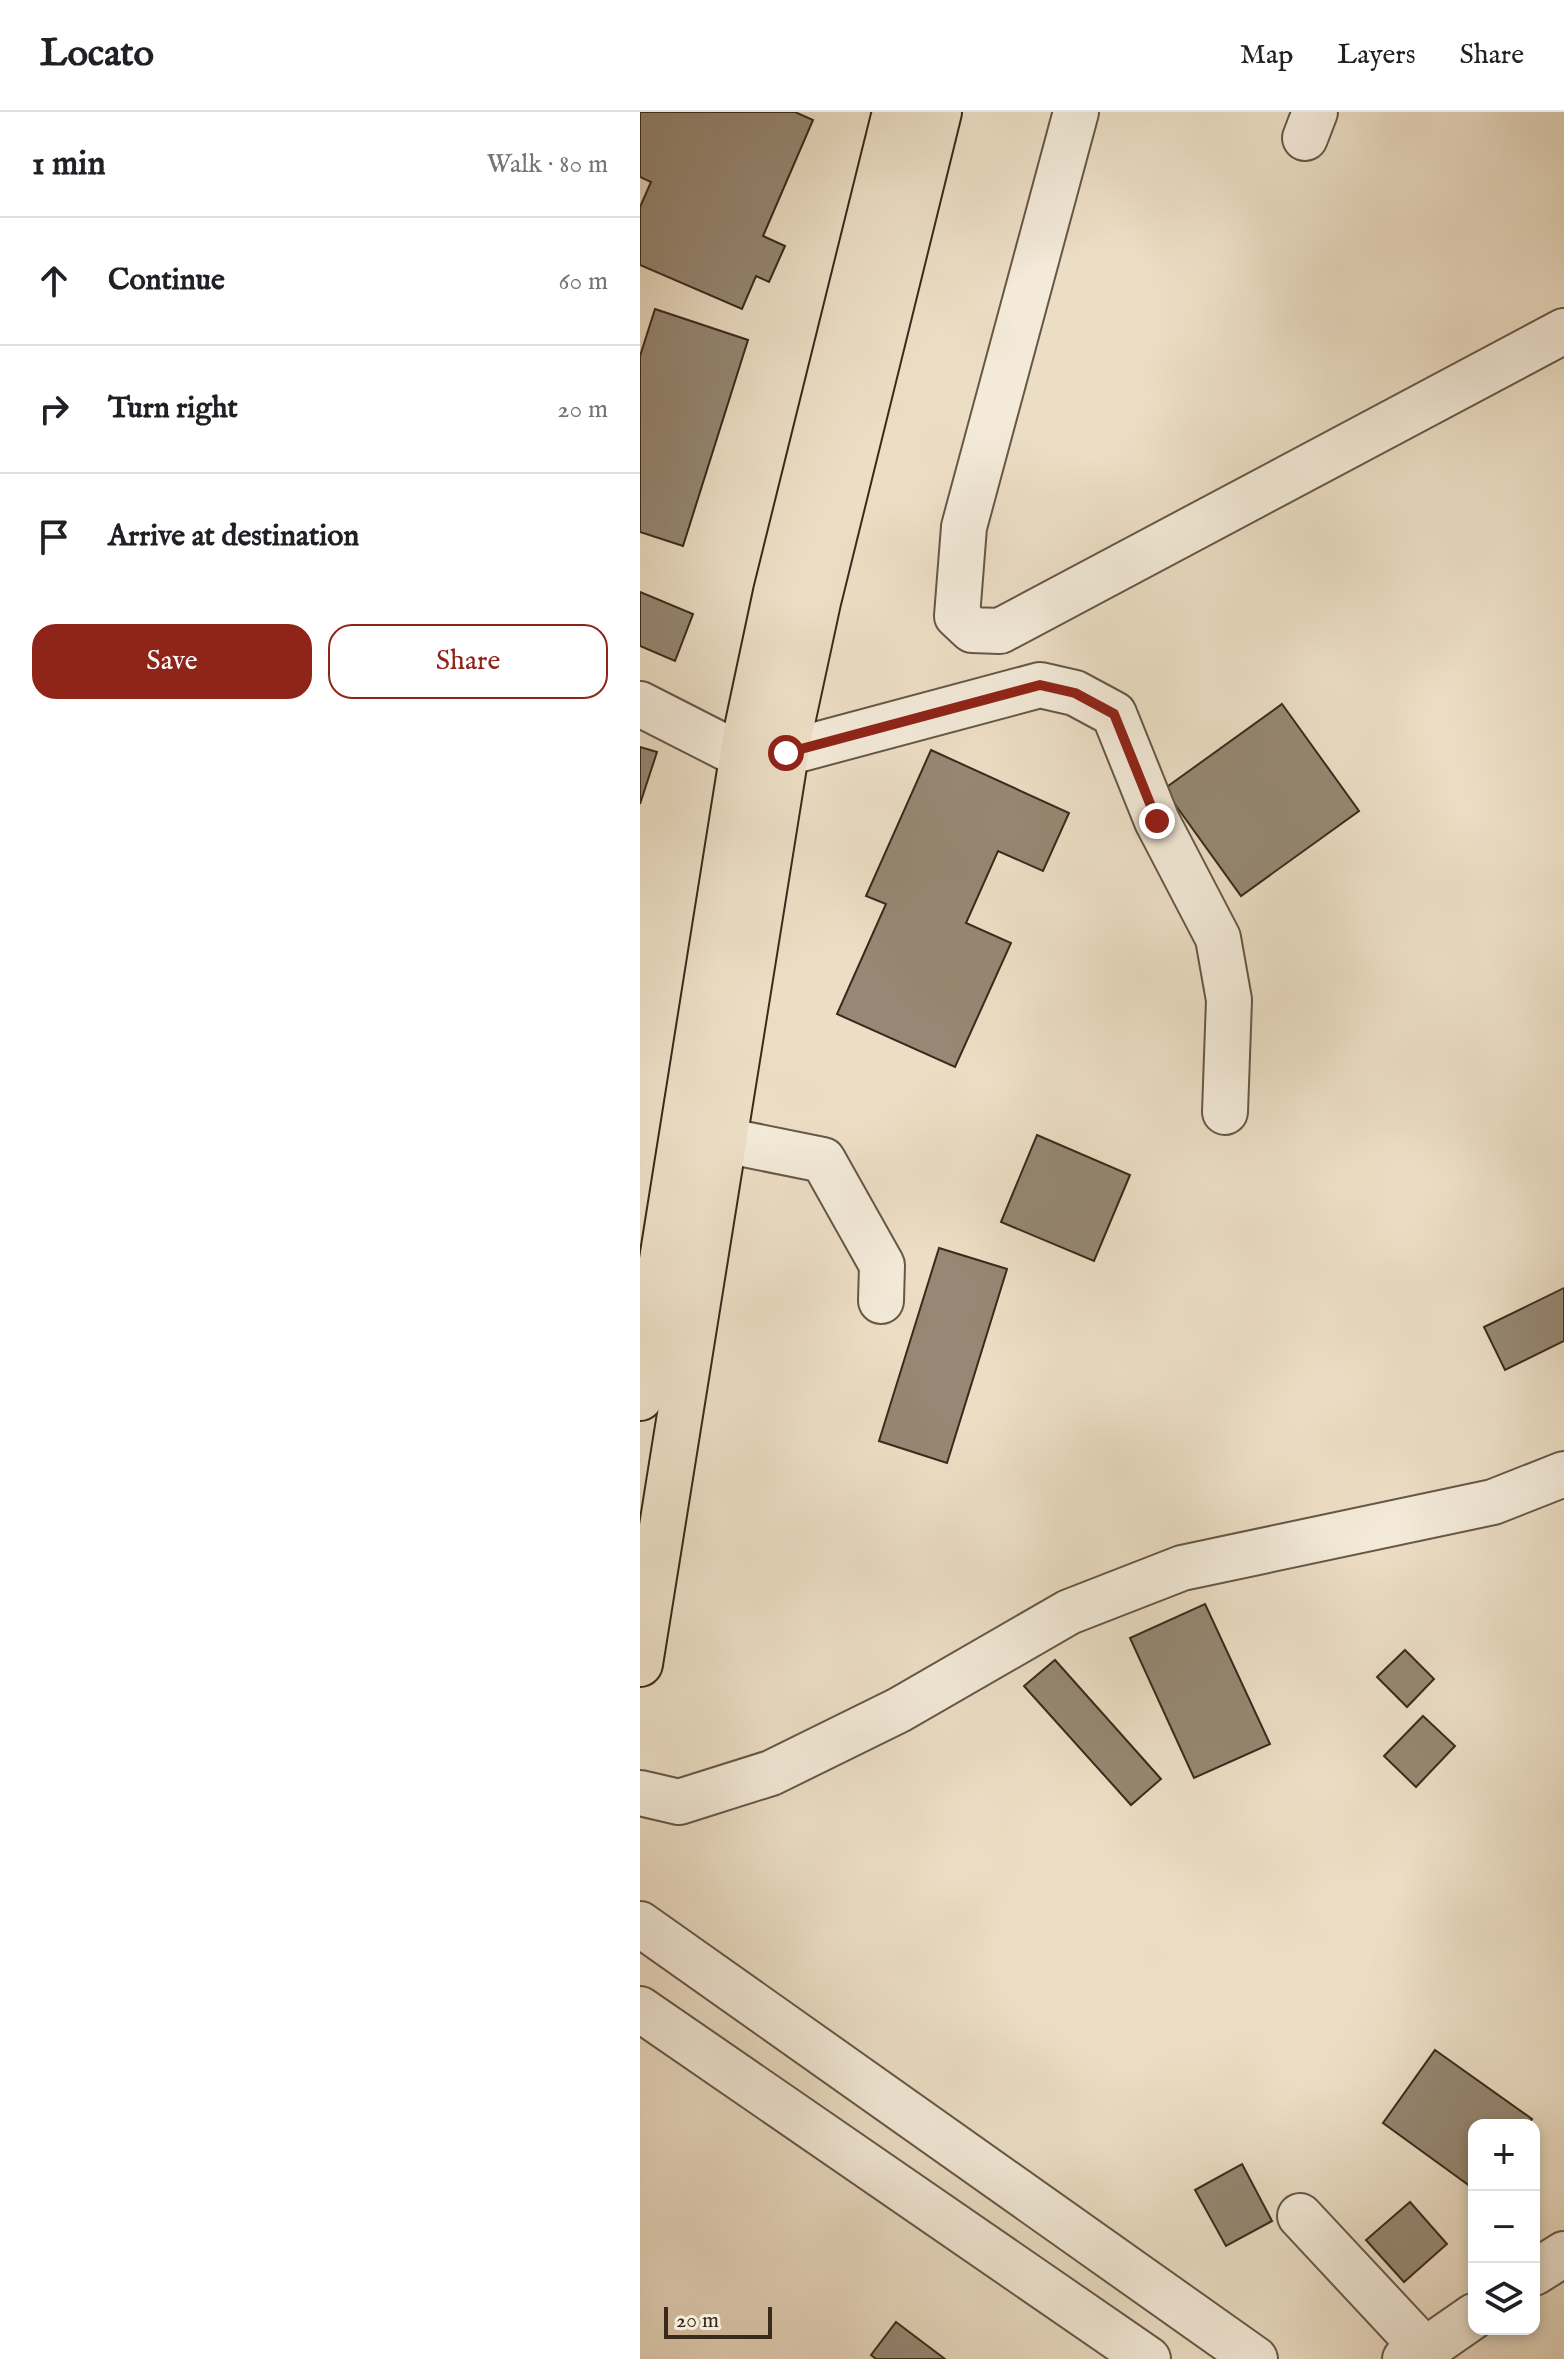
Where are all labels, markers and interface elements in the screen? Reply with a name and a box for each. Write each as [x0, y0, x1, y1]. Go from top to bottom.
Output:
text: Locato [40, 31, 154, 79]
text: Map [1240, 38, 1293, 73]
text: Layers [1337, 38, 1416, 73]
text: Share [1460, 38, 1524, 73]
text: 1 min [32, 143, 106, 186]
text: Walk · 80 m [487, 148, 608, 181]
icon: ahead [32, 259, 76, 303]
text: Continue [108, 262, 225, 300]
text: 60 m [559, 265, 608, 298]
icon: right [32, 387, 76, 431]
text: Turn right [108, 390, 238, 428]
text: 20 m [557, 393, 608, 426]
icon: arrive [32, 515, 76, 559]
text: Arrive at destination [108, 518, 359, 556]
button: Save [32, 624, 312, 699]
button: Share [328, 624, 608, 699]
route start [768, 735, 804, 771]
route end [1139, 803, 1175, 839]
map controls [1468, 2119, 1540, 2335]
button: + [1468, 2119, 1540, 2191]
button: − [1468, 2191, 1540, 2263]
button: layers [1468, 2263, 1540, 2335]
scale bar [664, 2303, 772, 2339]
text: 20 m [676, 2307, 719, 2335]

